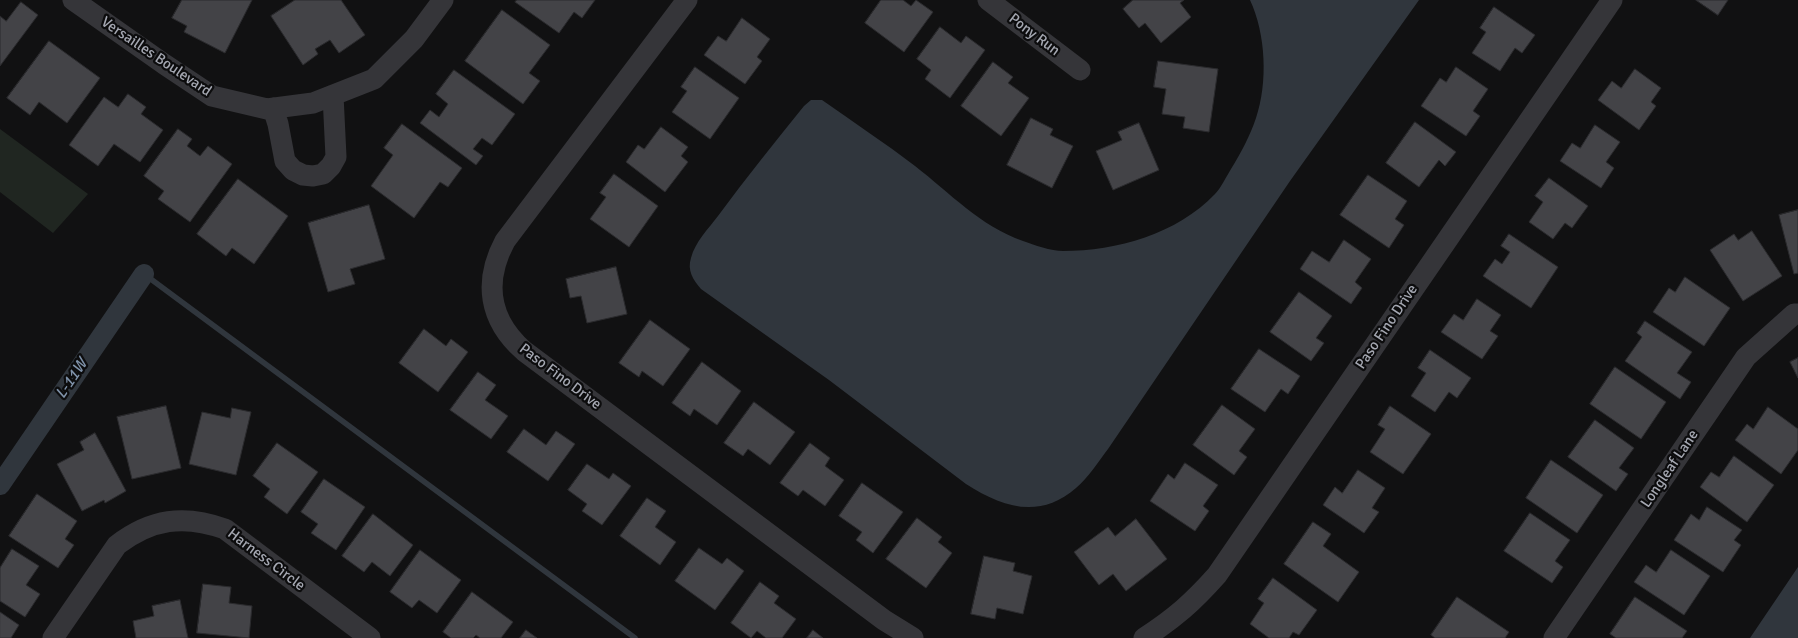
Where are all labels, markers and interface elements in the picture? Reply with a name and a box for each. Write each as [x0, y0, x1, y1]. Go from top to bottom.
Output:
street label: Pony Run [1005, 10, 1063, 60]
street label: Versailles Boulevard [97, 13, 215, 101]
street label: Paso Fino Drive [1352, 281, 1422, 373]
street label: Paso Fino Drive [515, 340, 605, 414]
water label: L-11W [52, 356, 92, 402]
street label: Longleaf Lane [1637, 427, 1703, 511]
street label: Harness Circle [224, 525, 308, 595]

